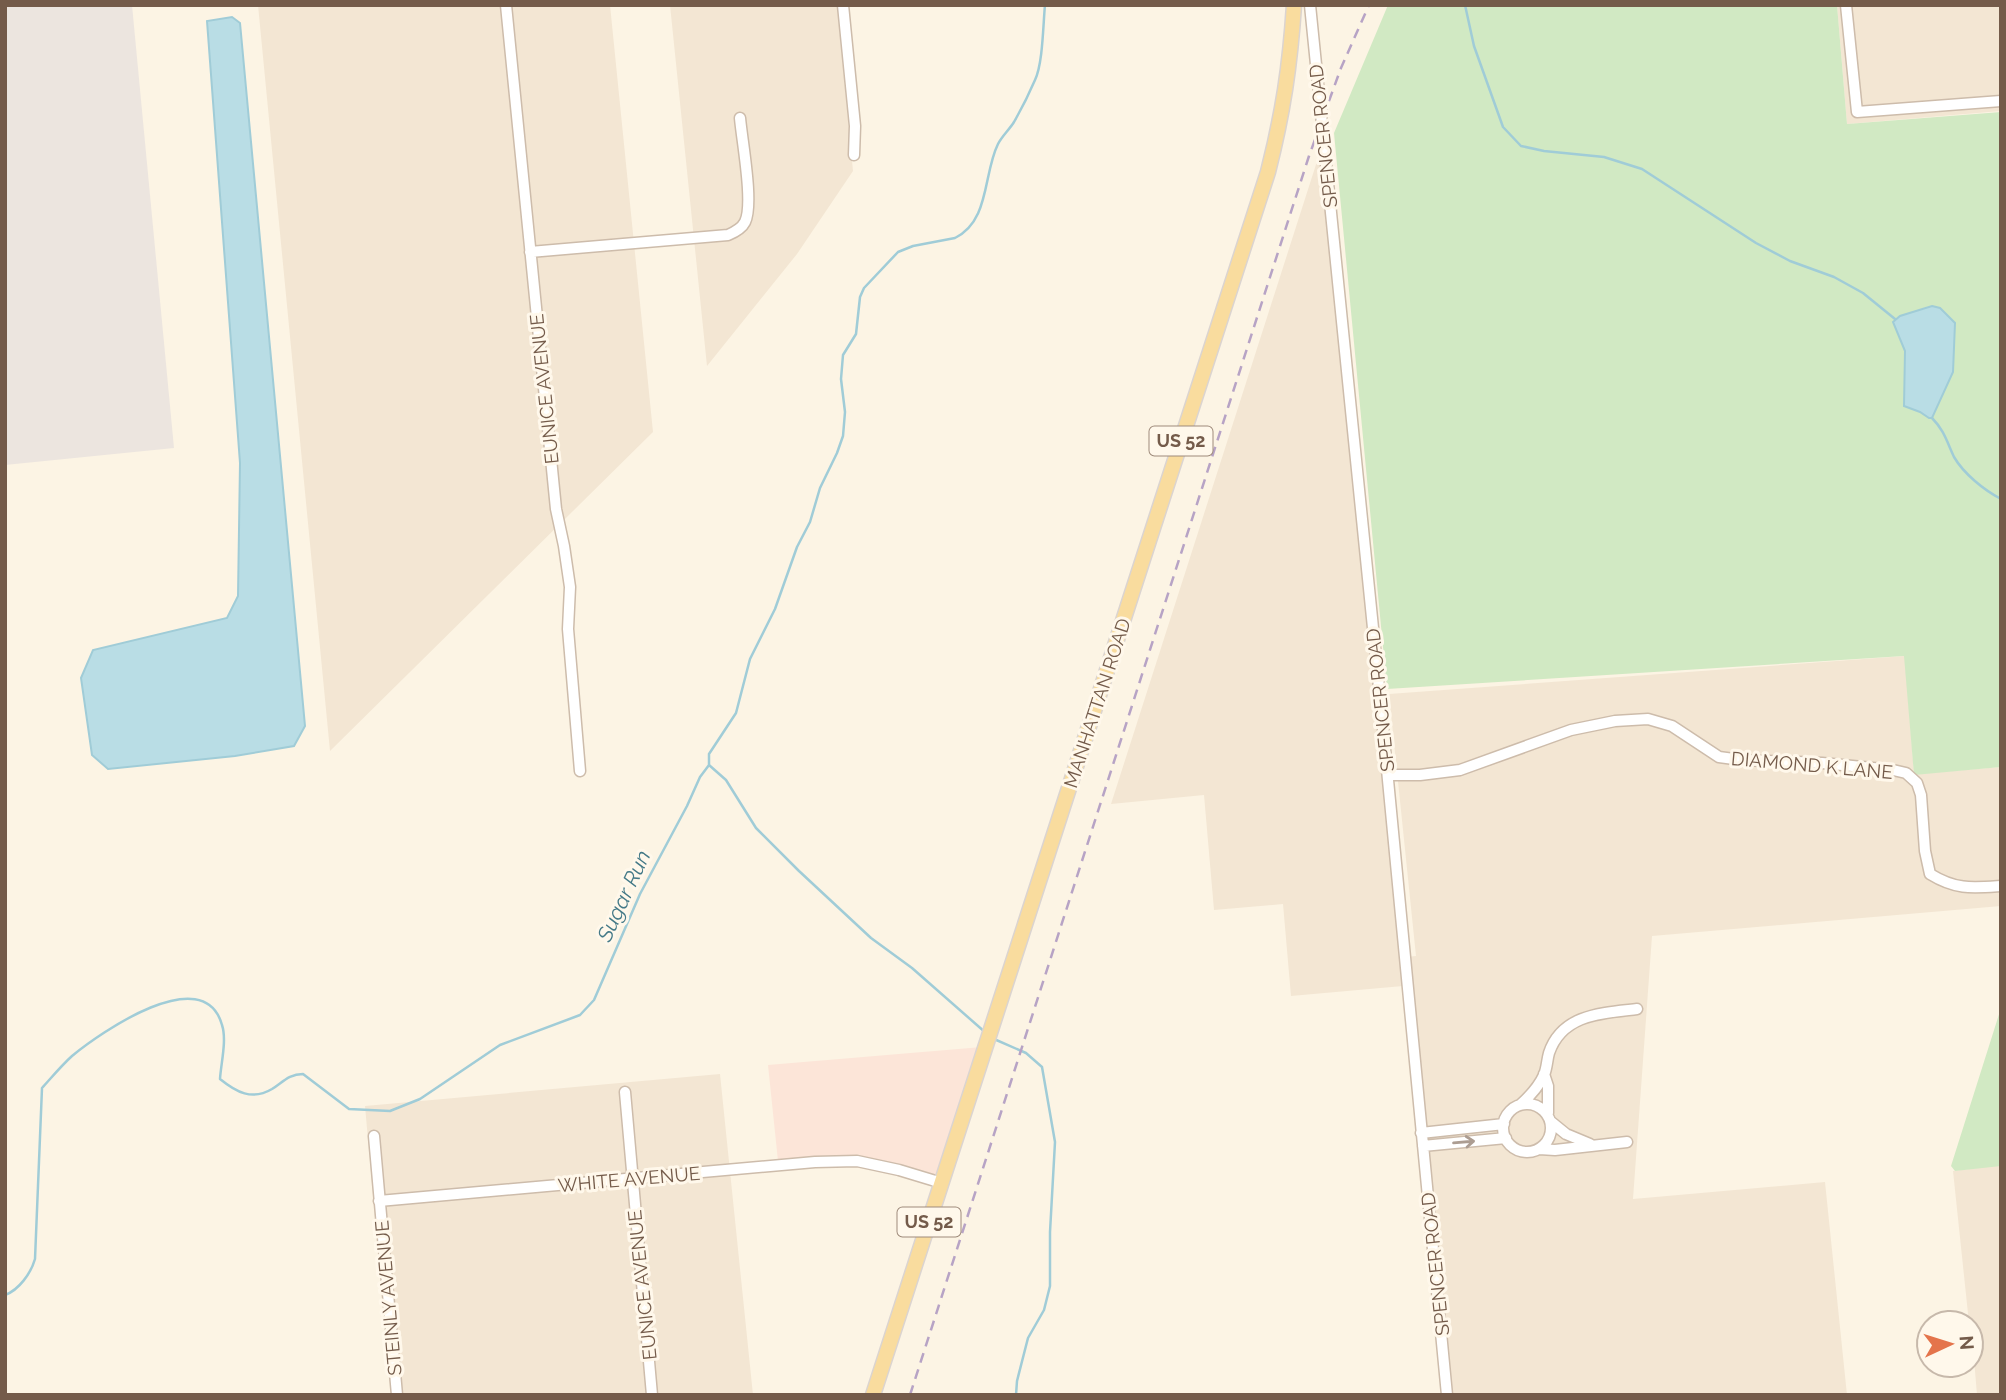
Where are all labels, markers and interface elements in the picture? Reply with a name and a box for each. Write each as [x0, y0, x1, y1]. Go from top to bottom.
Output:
street label: SPENCER ROAD [1305, 63, 1341, 209]
street label: EUNICE AVENUE [525, 313, 563, 465]
road number: US 52 [1150, 426, 1212, 456]
street label: MANHATTAN ROAD [1059, 616, 1135, 790]
street label: SPENCER ROAD [1362, 627, 1398, 773]
street label: DIAMOND K LANE [1730, 747, 1894, 783]
water label: Sugar Run [591, 846, 656, 946]
one-way arrow [1453, 1135, 1475, 1148]
street label: WHITE AVENUE [557, 1162, 701, 1196]
street label: SPENCER ROAD [1417, 1191, 1453, 1337]
road number: US 52 [898, 1208, 960, 1237]
street label: EUNICE AVENUE [623, 1209, 661, 1361]
street label: STEINLY AVENUE [370, 1219, 406, 1377]
north arrow [1915, 1309, 1985, 1379]
text: N [1955, 1335, 1978, 1351]

